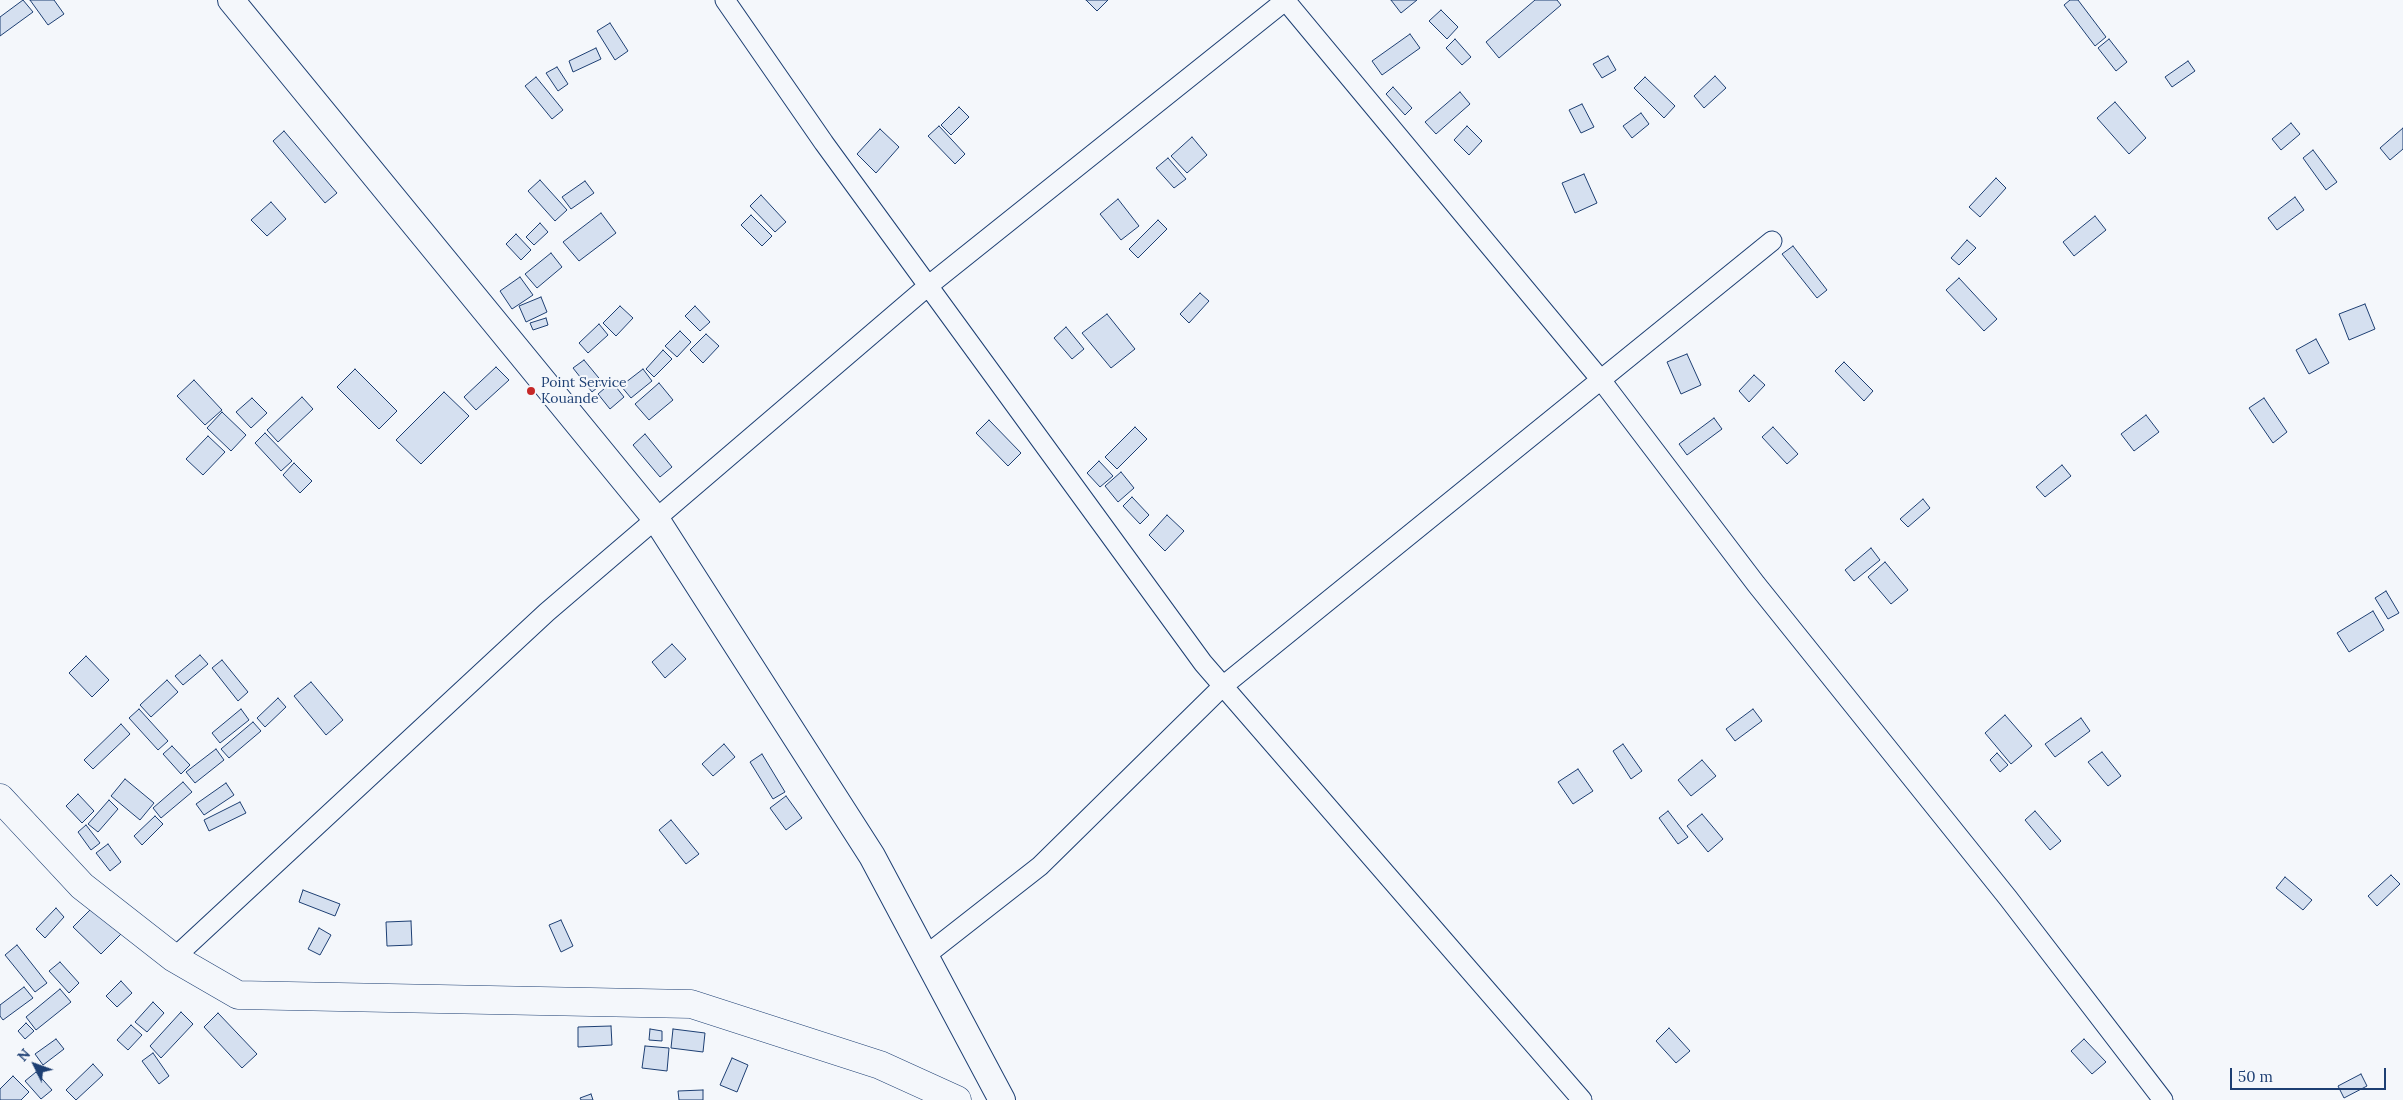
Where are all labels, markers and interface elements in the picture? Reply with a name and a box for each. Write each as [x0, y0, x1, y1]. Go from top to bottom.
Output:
place label: Point Service Kouande [541, 375, 627, 408]
marker: Point Service Kouande [525, 385, 537, 397]
north arrow [10, 1040, 60, 1090]
text: N [14, 1045, 34, 1065]
scale bar [2233, 1058, 2389, 1090]
text: 50 m [2238, 1067, 2273, 1086]

